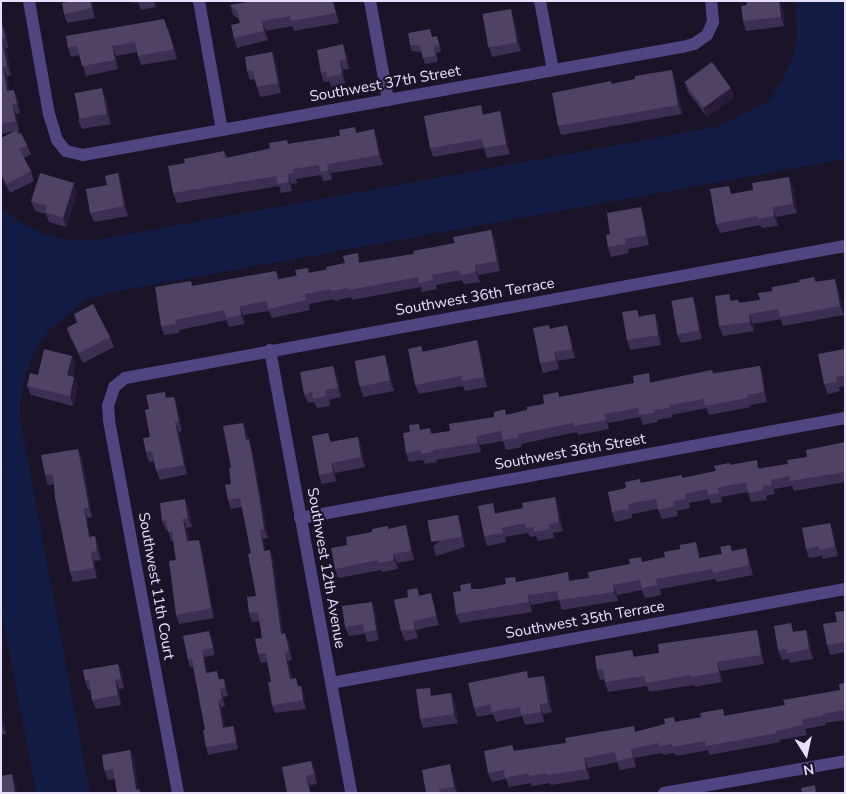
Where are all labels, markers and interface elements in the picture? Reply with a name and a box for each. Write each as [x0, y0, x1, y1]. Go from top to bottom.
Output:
street label: Southwest 37th Street [308, 62, 462, 106]
street label: Southwest 36th Terrace [394, 274, 556, 320]
street label: Southwest 36th Street [493, 430, 647, 474]
street label: Southwest 12th Avenue [303, 486, 349, 650]
street label: Southwest 11th Court [134, 511, 178, 661]
street label: Southwest 35th Terrace [504, 597, 666, 643]
north arrow [781, 729, 831, 779]
text: N [802, 759, 816, 780]

